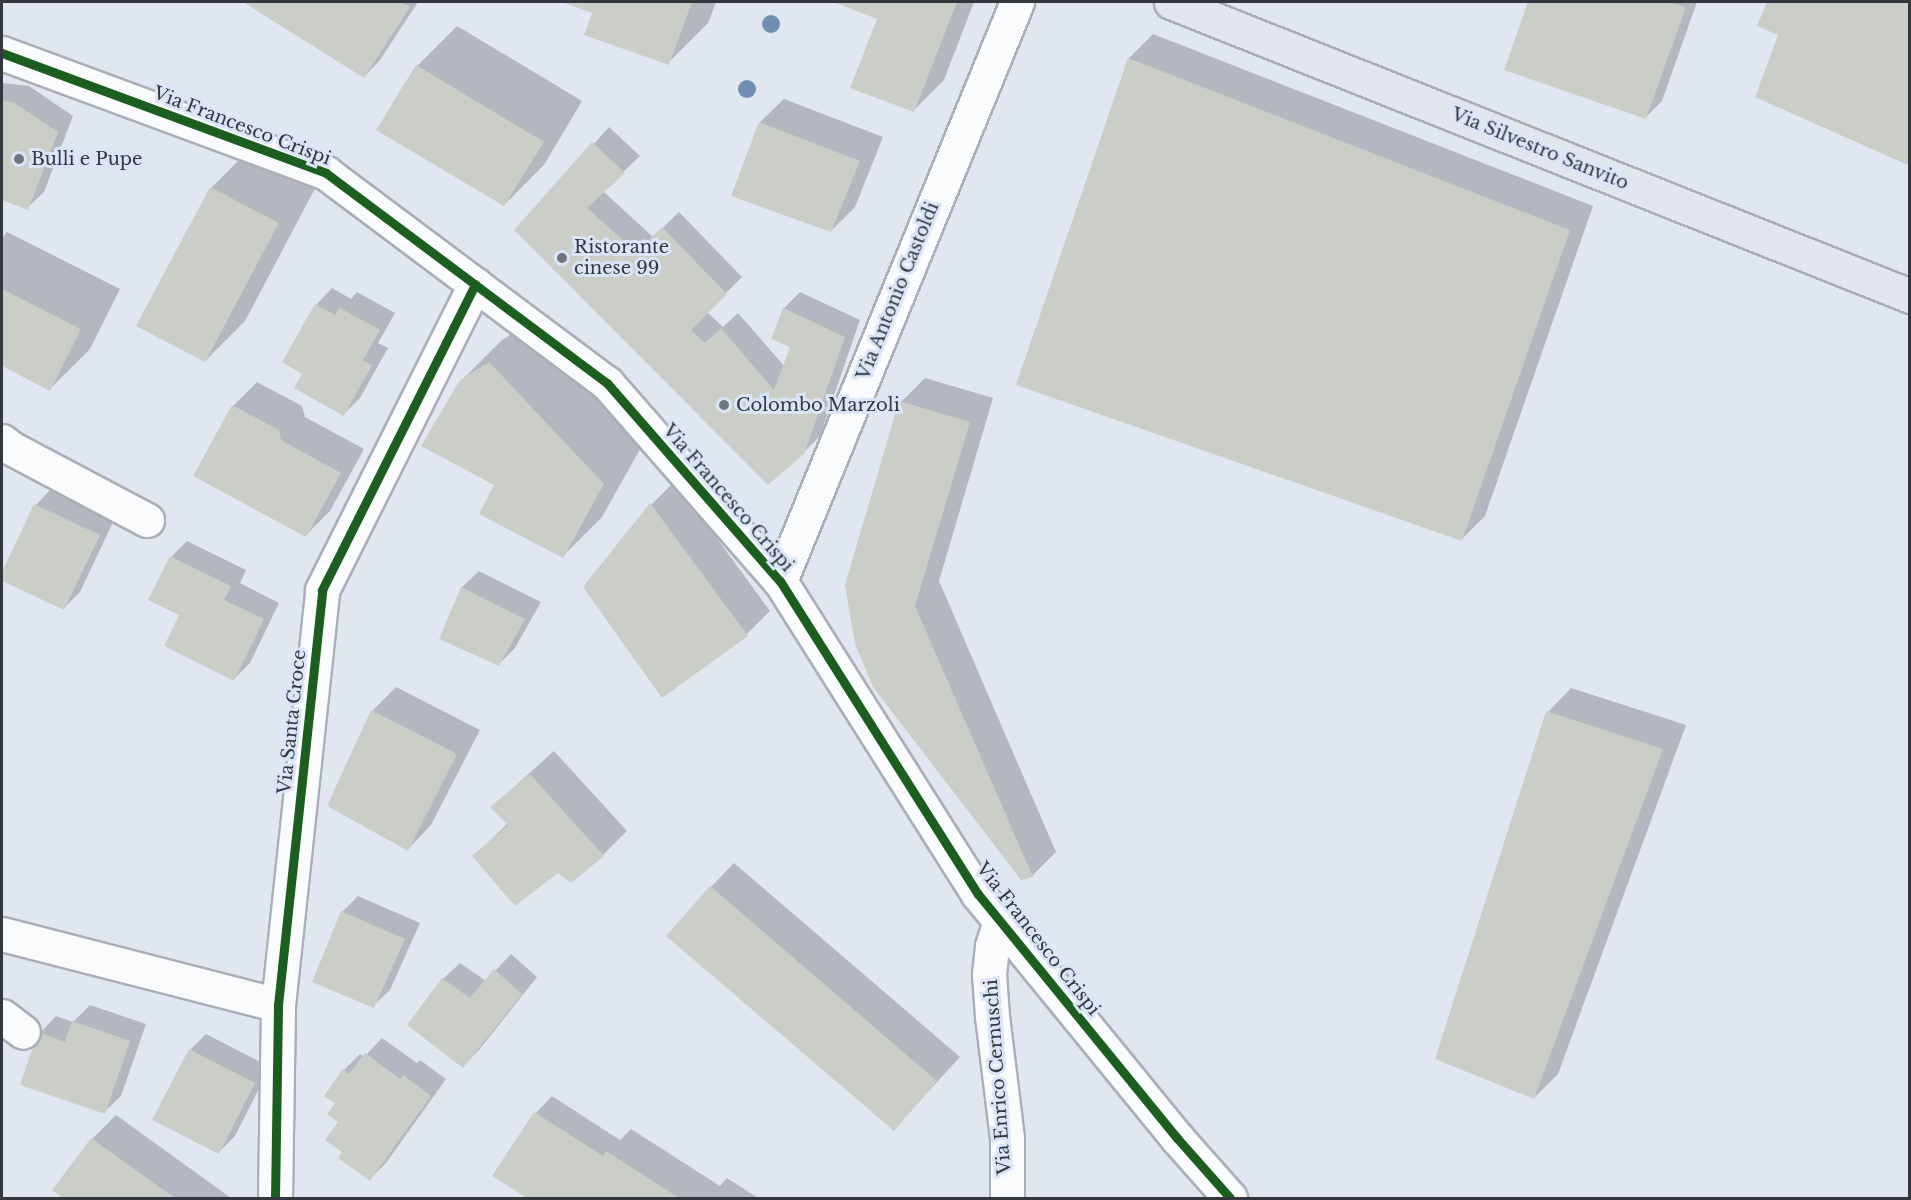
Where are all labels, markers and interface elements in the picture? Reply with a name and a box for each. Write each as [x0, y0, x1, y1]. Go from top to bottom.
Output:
street label: Via Francesco Crispi [150, 82, 334, 170]
street label: Via Silvestro Sanvito [1448, 104, 1632, 194]
place label: Bulli e Pupe [31, 148, 142, 170]
marker: Bulli e Pupe [12, 152, 26, 166]
street label: Via Antonio Castoldi [852, 198, 944, 384]
place label: Ristorante cinese 99 [574, 237, 669, 280]
marker: Ristorante cinese 99 [555, 251, 569, 265]
place label: Colombo Marzoli [736, 394, 900, 416]
marker: Colombo Marzoli [717, 398, 731, 412]
street label: Via Francesco Crispi [658, 420, 798, 576]
street label: Via Santa Croce [274, 648, 310, 796]
street label: Via Francesco Crispi [971, 858, 1105, 1020]
street label: Via Enrico Cernuschi [980, 978, 1016, 1176]

